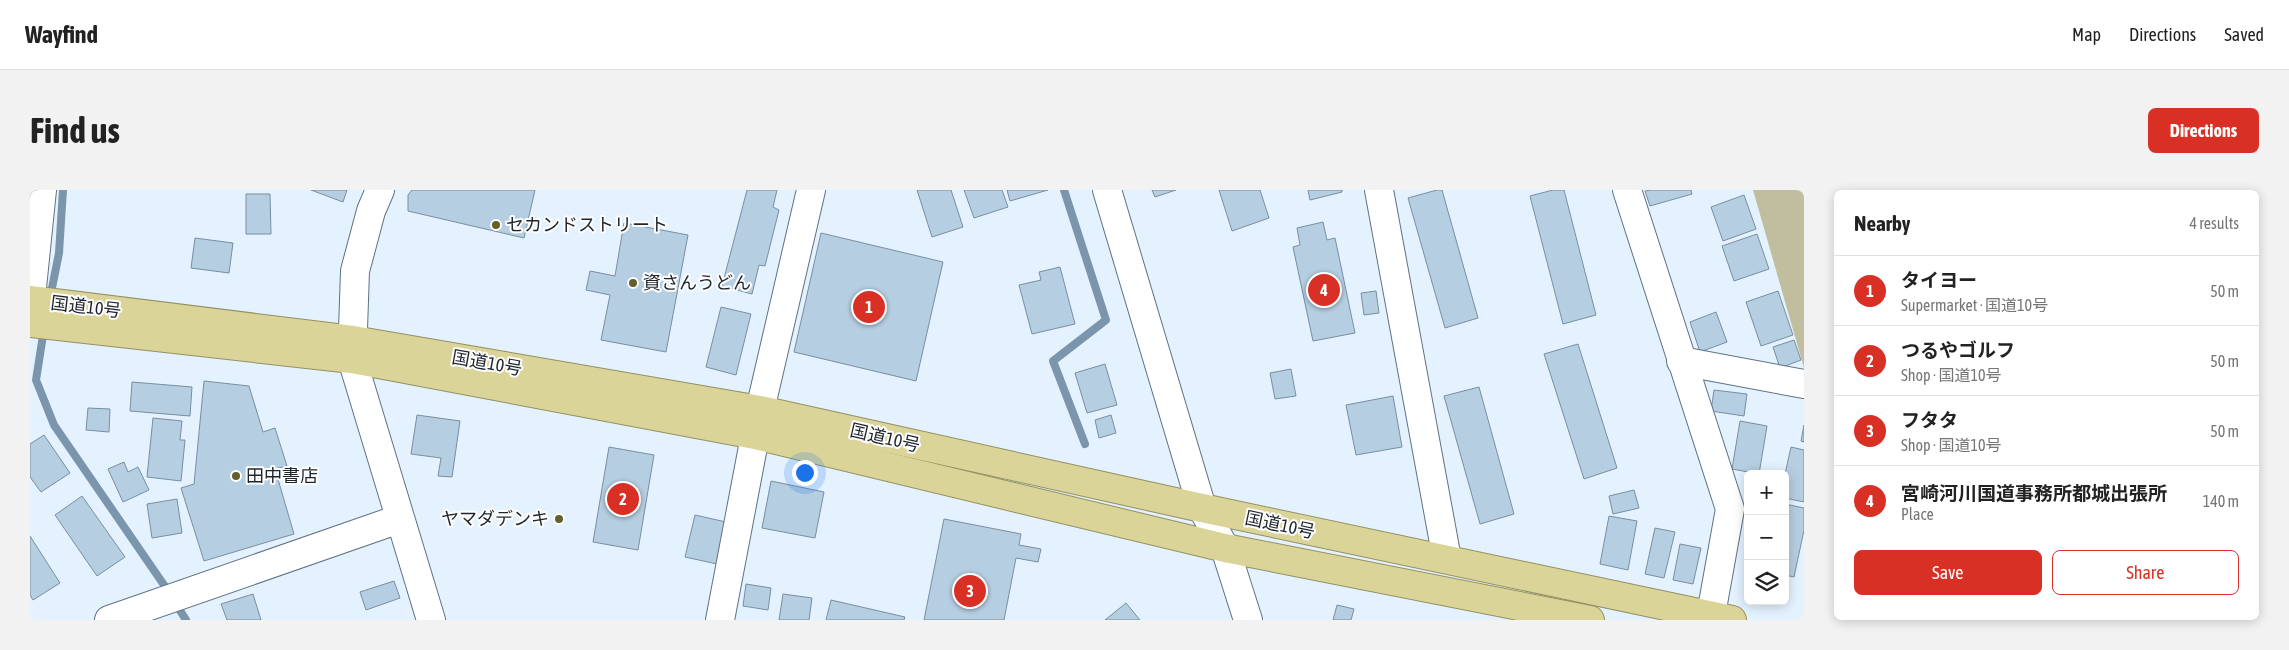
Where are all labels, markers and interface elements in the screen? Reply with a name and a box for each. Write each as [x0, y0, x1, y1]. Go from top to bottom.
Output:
text: Wayfind [25, 21, 98, 48]
text: Map [2072, 24, 2101, 45]
text: Directions [2129, 24, 2196, 45]
text: Saved [2224, 24, 2264, 45]
button: Directions [2148, 108, 2259, 153]
text: Find us [30, 110, 120, 150]
text: Nearby [1854, 211, 1910, 235]
place label: セカンドストリート [506, 214, 668, 235]
text: 4 results [2189, 214, 2239, 232]
marker: セカンドストリート [490, 219, 502, 231]
text: タイヨー [1901, 269, 1977, 291]
pin: 4 [1308, 271, 1340, 309]
place label: 資さんうどん [643, 272, 751, 293]
marker: 資さんうどん [627, 277, 639, 289]
text: 1 [1866, 282, 1874, 300]
text: 50 m [2210, 282, 2239, 300]
pin: 1 [853, 288, 885, 326]
street label: 国道10号 [50, 292, 123, 321]
text: Supermarket · 国道10号 [1901, 296, 2048, 314]
text: つるやゴルフ [1901, 339, 2015, 361]
street label: 国道10号 [450, 346, 524, 379]
text: 2 [1866, 352, 1874, 370]
text: 50 m [2210, 352, 2239, 370]
text: Shop · 国道10号 [1901, 366, 2001, 384]
text: フタタ [1901, 409, 1958, 431]
street label: 国道10号 [848, 419, 922, 456]
text: 3 [1866, 422, 1874, 440]
text: 50 m [2210, 422, 2239, 440]
text: Shop · 国道10号 [1901, 436, 2001, 454]
your location [792, 460, 818, 486]
place label: 田中書店 [246, 465, 318, 486]
marker: 田中書店 [230, 470, 242, 482]
map controls [1744, 470, 1789, 605]
button: + [1744, 470, 1789, 515]
pin: 2 [607, 480, 639, 518]
text: 宮崎河川国道事務所都城出張所 [1901, 482, 2167, 504]
text: 4 [1866, 492, 1874, 510]
text: 140 m [2203, 492, 2239, 510]
text: Place [1901, 505, 1934, 523]
street label: 国道10号 [1243, 507, 1317, 542]
place label: ヤマダデンキ [441, 508, 549, 529]
marker: ヤマダデンキ [553, 513, 565, 525]
button: − [1744, 515, 1789, 560]
button: Save [1854, 550, 2042, 595]
button: Share [2052, 550, 2239, 595]
button: layers [1744, 560, 1789, 605]
pin: 3 [954, 572, 986, 610]

